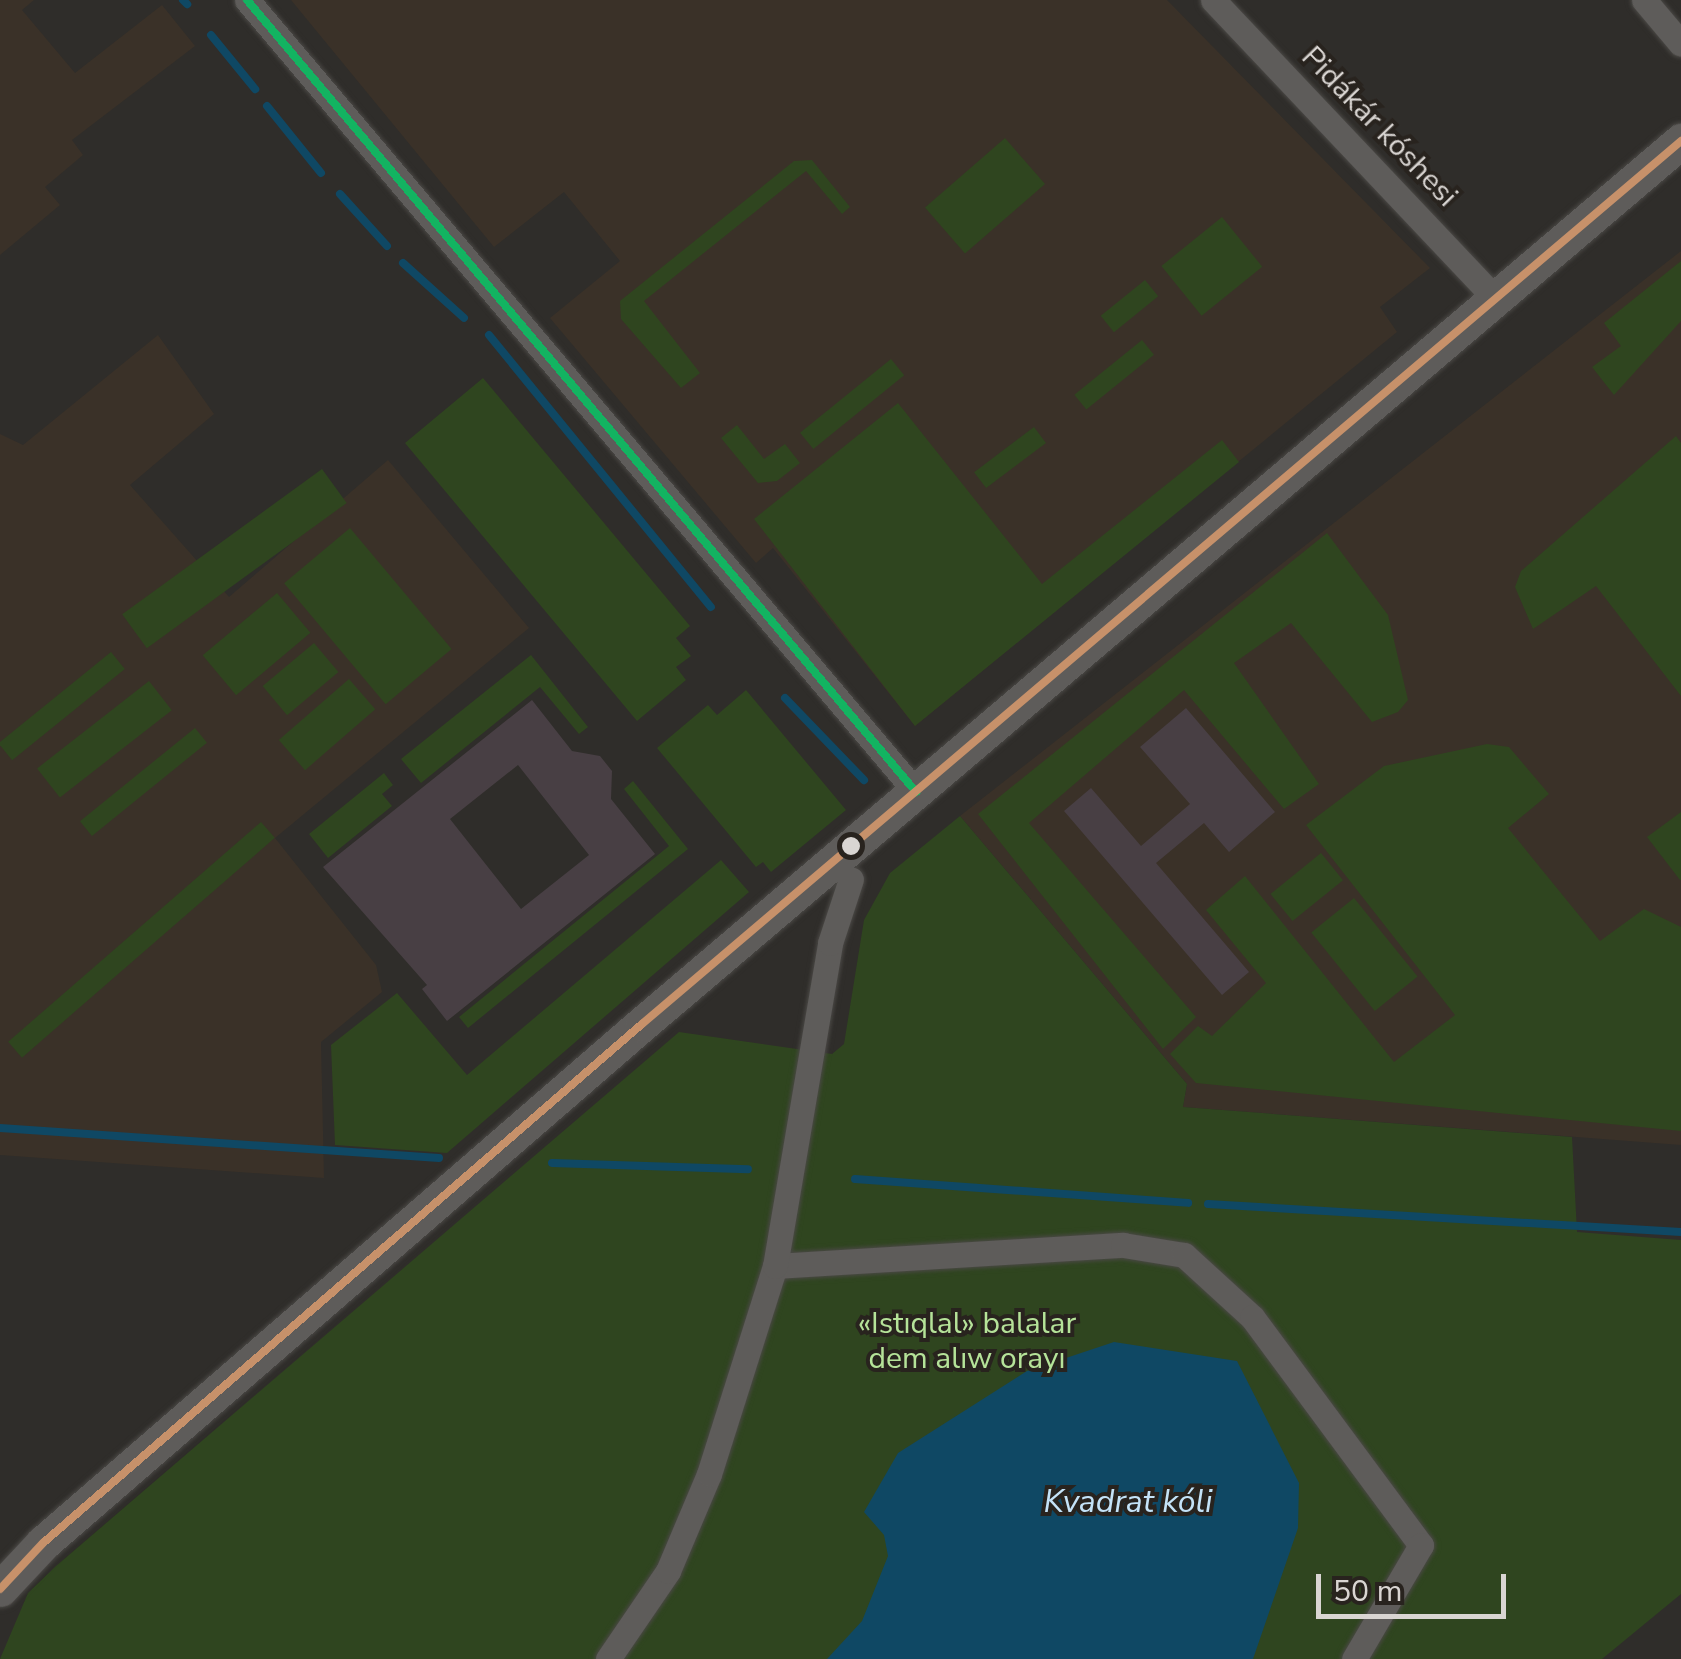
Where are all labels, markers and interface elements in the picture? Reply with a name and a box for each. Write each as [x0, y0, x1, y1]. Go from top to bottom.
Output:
street label: Pidákár kóshesi [1294, 39, 1464, 215]
unlabelled marker [841, 836, 861, 856]
park label: «Istıqlal» balalar dem alıw orayı [858, 1306, 1076, 1376]
water label: Kvadrat kóli [1044, 1483, 1212, 1521]
scale bar [1321, 1554, 1511, 1616]
text: 50 m [1333, 1571, 1402, 1612]

